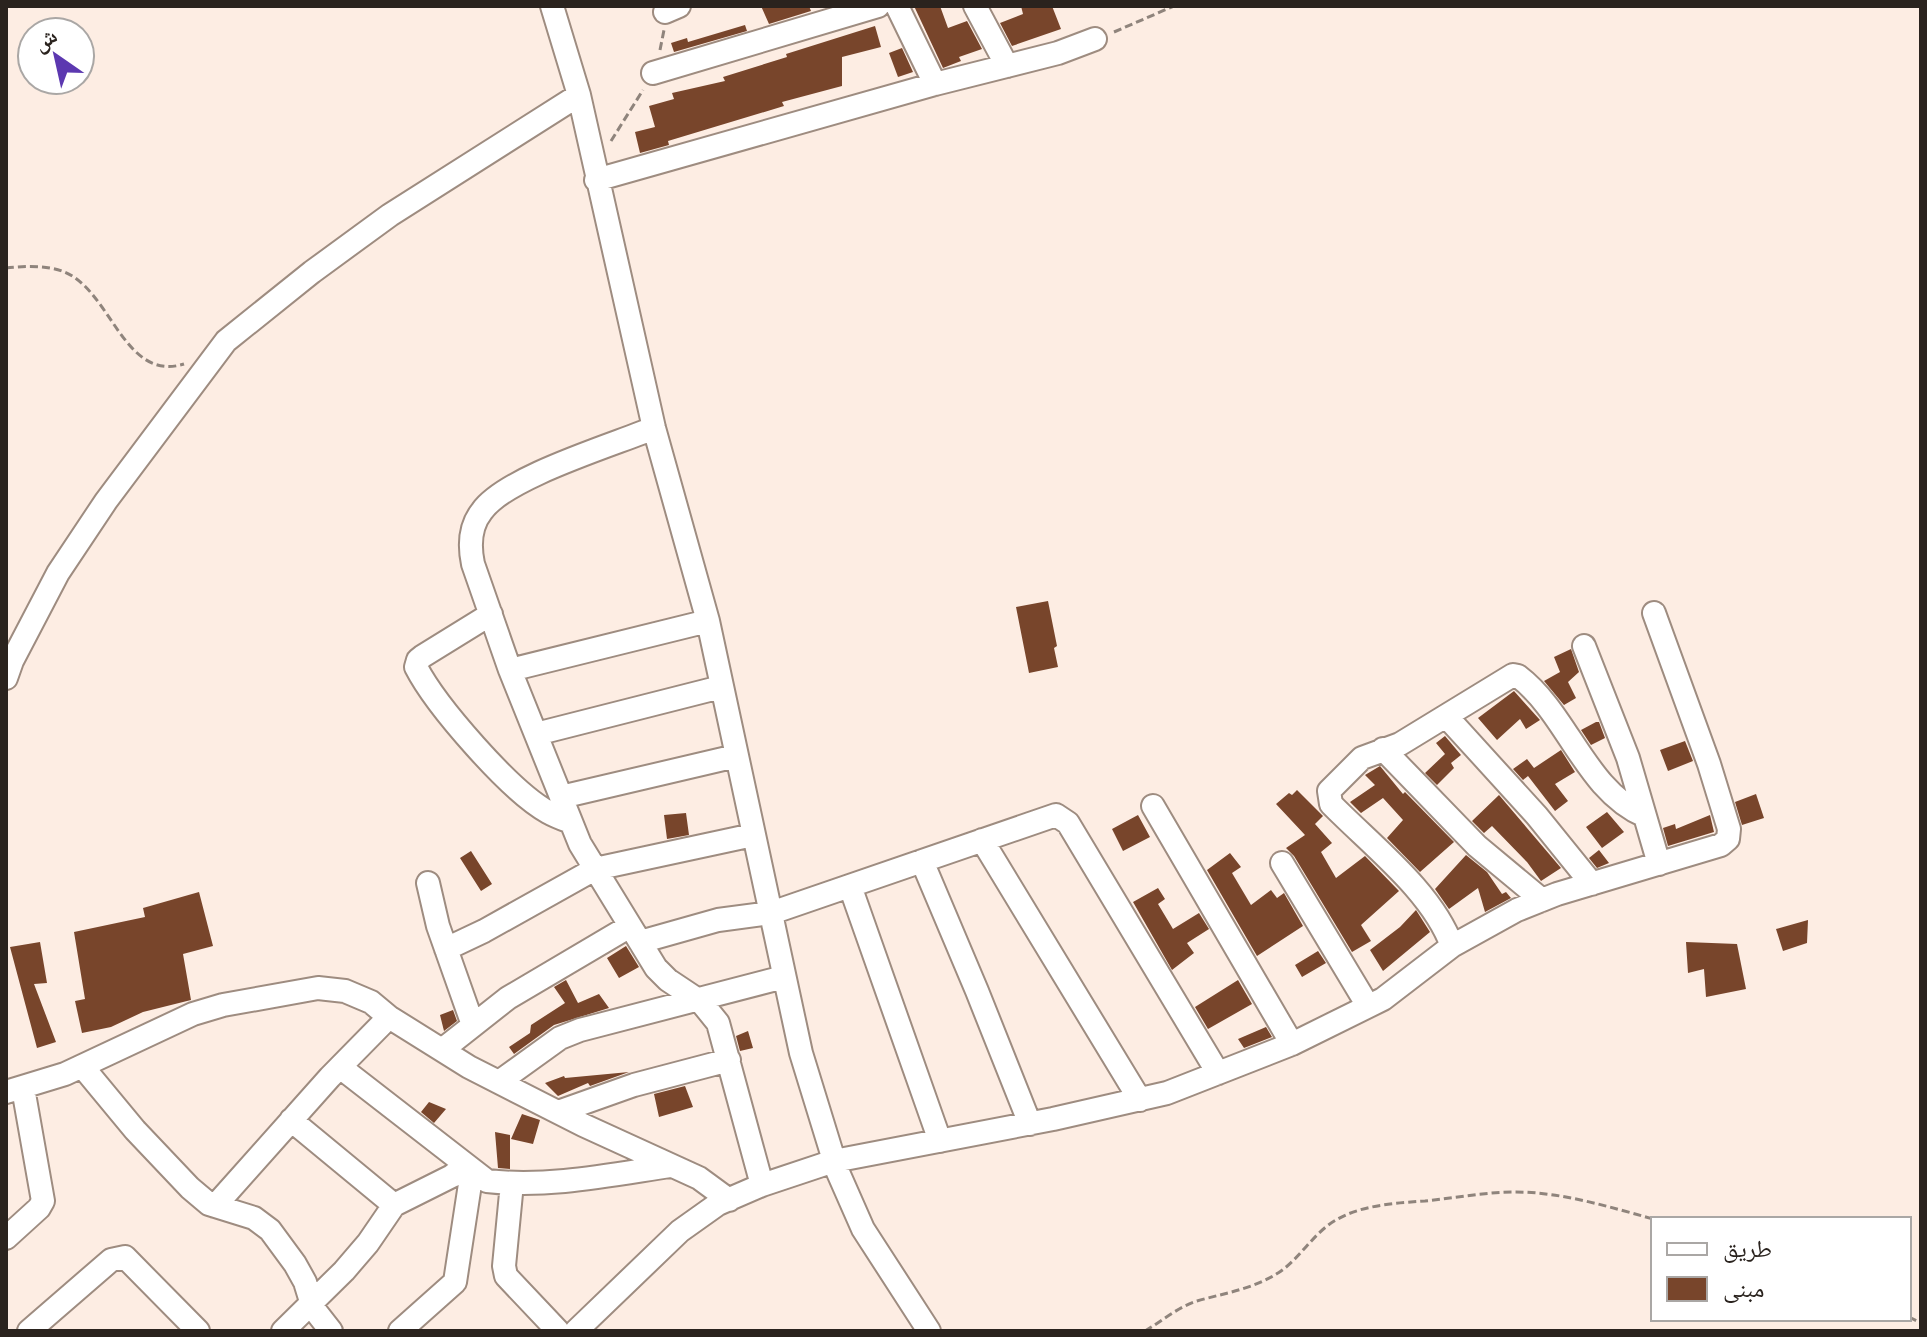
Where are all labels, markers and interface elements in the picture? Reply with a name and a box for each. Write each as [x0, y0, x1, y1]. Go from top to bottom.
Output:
north arrow [16, 16, 96, 96]
text: ش [28, 23, 62, 58]
legend [1651, 1217, 1911, 1321]
text: طريق [1723, 1235, 1772, 1263]
text: مبنى [1723, 1275, 1764, 1303]

